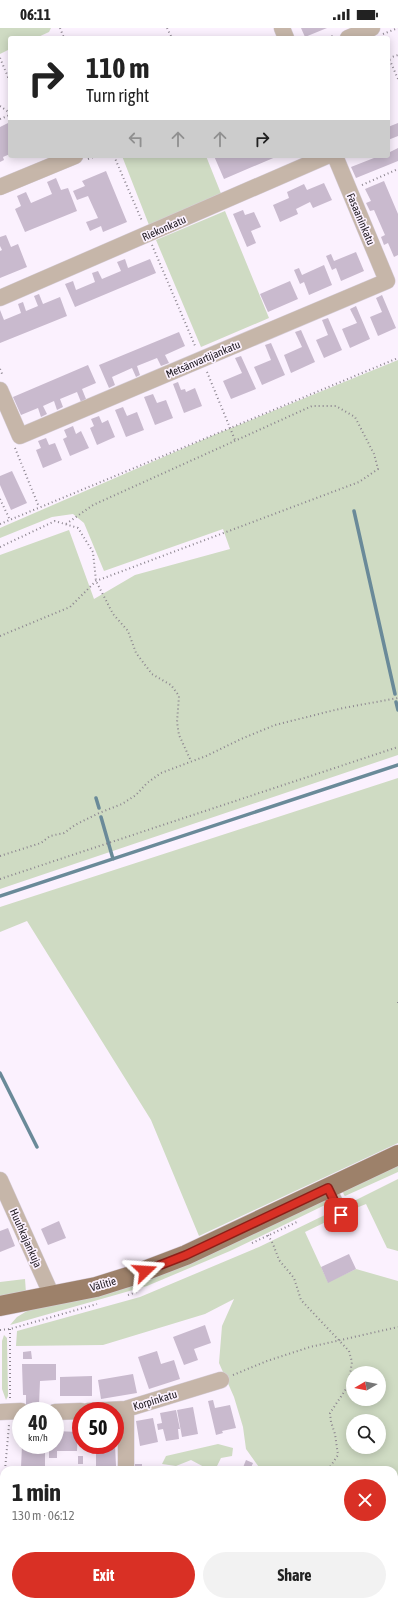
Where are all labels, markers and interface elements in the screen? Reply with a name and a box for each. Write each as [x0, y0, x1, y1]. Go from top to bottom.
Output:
text: 06:11 [20, 6, 51, 23]
icon: right [20, 52, 72, 104]
text: 110 m [86, 52, 149, 84]
text: Turn right [86, 85, 149, 106]
icon: left [125, 128, 147, 150]
icon: ahead [167, 128, 189, 150]
icon: ahead [209, 128, 231, 150]
icon: right [251, 128, 273, 150]
street label: Fasaaninkatu [345, 191, 377, 247]
street label: Riekonkatu [140, 213, 188, 243]
street label: Metsänvartijankatu [164, 338, 242, 380]
pin [324, 1198, 358, 1232]
icon: arrive [330, 1204, 352, 1226]
street label: Huuhkajankuja [8, 1207, 44, 1269]
position arrow [124, 1250, 166, 1292]
street label: Välitie [89, 1275, 117, 1293]
north arrow [346, 1366, 386, 1406]
map controls [346, 1366, 386, 1454]
street label: Korpinkatu [132, 1388, 178, 1412]
speed limit sign: 50 [72, 1402, 124, 1454]
text: 40 [29, 1411, 47, 1434]
button: search [346, 1414, 386, 1454]
text: km/h [28, 1432, 48, 1443]
text: 1 min [12, 1479, 61, 1506]
button: close [344, 1479, 386, 1521]
text: 130 m · 06:12 [12, 1508, 75, 1523]
button: Exit [12, 1552, 195, 1598]
button: Share [203, 1552, 386, 1598]

